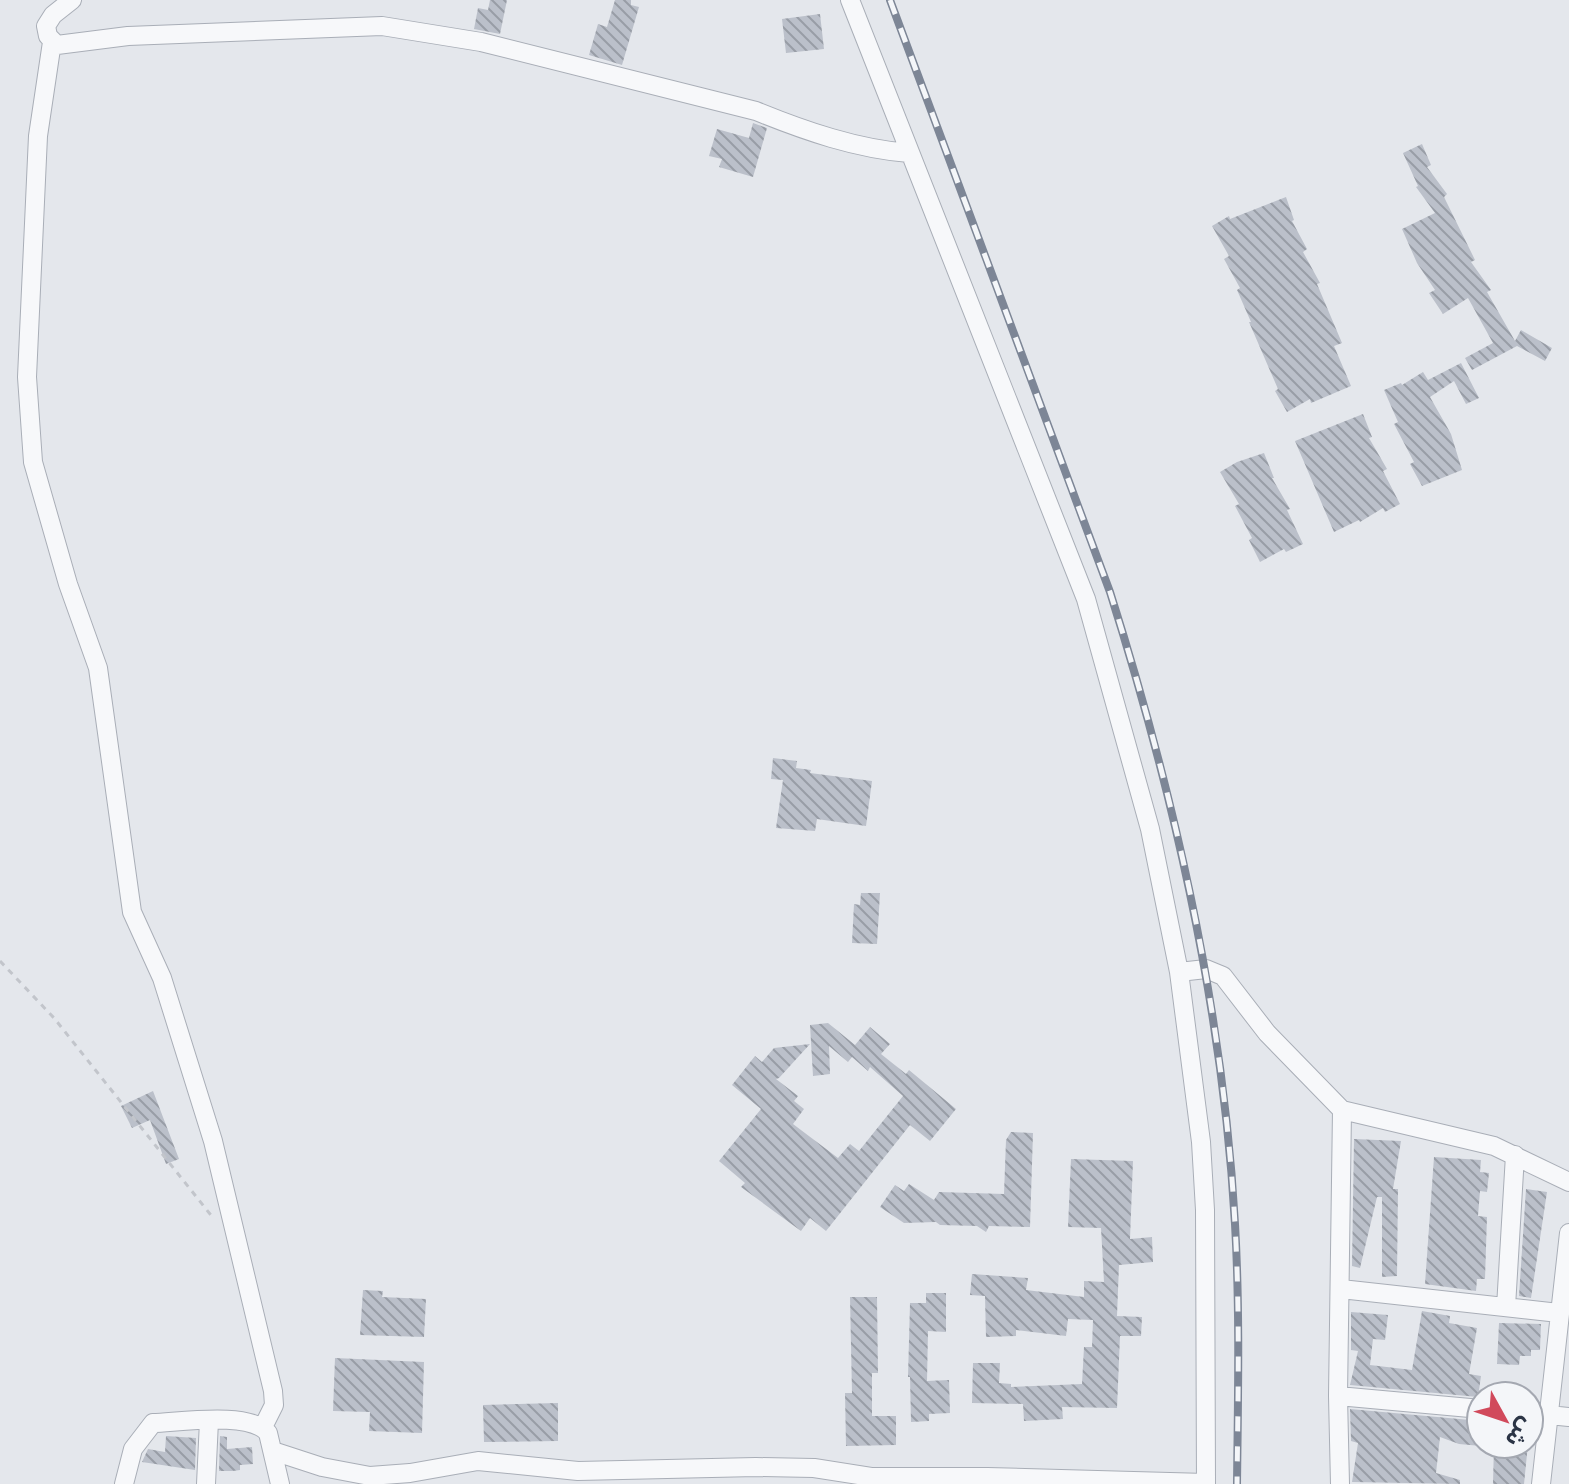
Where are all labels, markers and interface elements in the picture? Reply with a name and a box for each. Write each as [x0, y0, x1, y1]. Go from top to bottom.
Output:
north arrow [1465, 1380, 1545, 1460]
text: ش [1500, 1412, 1541, 1453]

